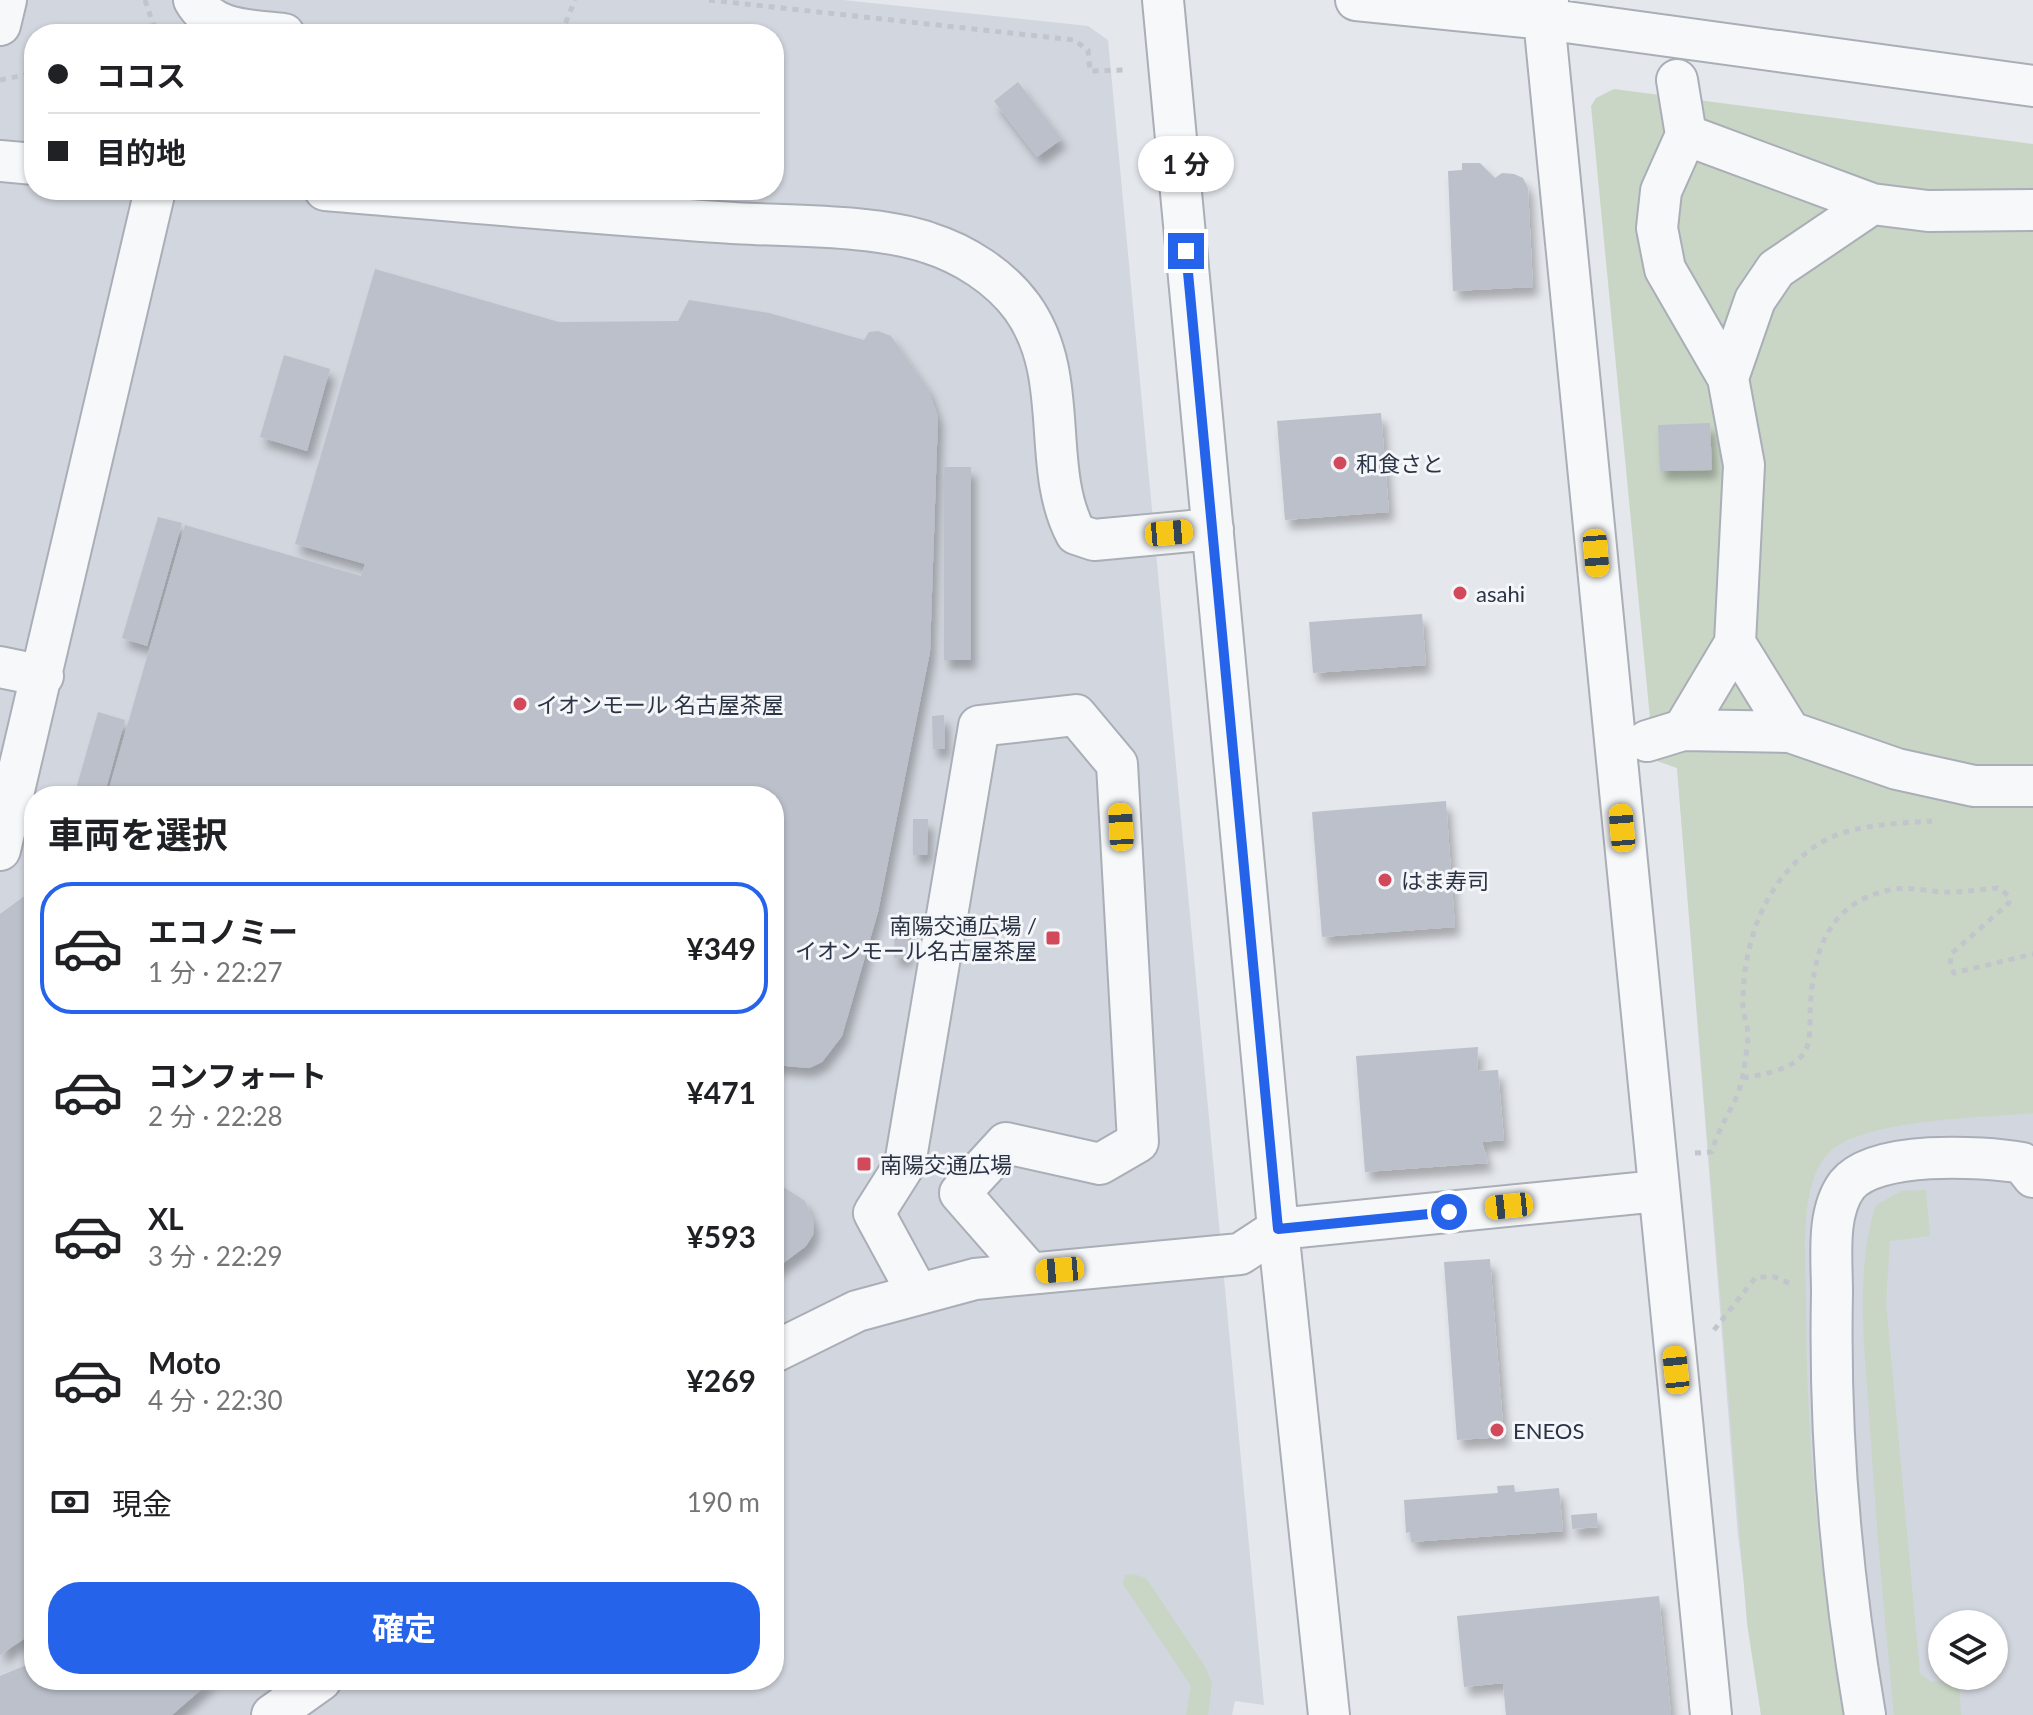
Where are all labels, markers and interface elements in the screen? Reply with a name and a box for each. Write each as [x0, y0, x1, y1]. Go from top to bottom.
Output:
text: ココス [96, 57, 186, 93]
text: 目的地 [96, 134, 186, 170]
callout: 1 分 [1138, 135, 1234, 191]
text: 1 分 [1162, 148, 1210, 180]
route end [1168, 233, 1204, 269]
place label: 和食さと [1356, 450, 1444, 477]
marker: 和食さと [1331, 454, 1349, 472]
car [1144, 519, 1194, 547]
car [1582, 528, 1610, 578]
place label: asahi [1476, 580, 1525, 607]
marker: asahi [1451, 584, 1469, 602]
place label: イオンモール 名古屋茶屋 [536, 691, 784, 718]
marker: イオンモール 名古屋茶屋 [511, 695, 529, 713]
car [1108, 802, 1134, 852]
car [1608, 803, 1636, 853]
text: 車両を選択 [48, 812, 228, 856]
place label: はま寿司 [1401, 867, 1489, 894]
marker: はま寿司 [1376, 871, 1394, 889]
icon: car [52, 912, 124, 984]
place label: 南陽交通広場 / イオンモール名古屋茶屋 [795, 912, 1037, 964]
text: エコノミー [148, 913, 298, 949]
marker: 南陽交通広場 / イオンモール名古屋茶屋 [1044, 929, 1062, 947]
text: ¥349 [686, 930, 756, 966]
text: 1 分 · 22:27 [148, 956, 283, 988]
icon: car [52, 1056, 124, 1128]
text: コンフォート [148, 1057, 327, 1093]
text: ¥471 [686, 1074, 756, 1110]
text: 2 分 · 22:28 [148, 1100, 283, 1132]
place label: 南陽交通広場 [880, 1151, 1012, 1178]
marker: 南陽交通広場 [855, 1155, 873, 1173]
car [1484, 1192, 1534, 1220]
route start [1431, 1194, 1467, 1230]
icon: car [52, 1200, 124, 1272]
text: XL [148, 1200, 184, 1236]
text: ¥593 [686, 1218, 756, 1254]
text: 3 分 · 22:29 [148, 1240, 283, 1272]
car [1035, 1256, 1085, 1284]
icon: car [52, 1344, 124, 1416]
text: Moto [148, 1344, 221, 1380]
car [1662, 1345, 1690, 1395]
text: ¥269 [686, 1362, 756, 1398]
text: 4 分 · 22:30 [148, 1384, 283, 1416]
place label: ENEOS [1513, 1417, 1584, 1444]
marker: ENEOS [1488, 1421, 1506, 1439]
icon: cash [48, 1480, 92, 1524]
text: 現金 [112, 1485, 172, 1521]
text: 190 m [687, 1486, 760, 1518]
button: 確定 [48, 1582, 760, 1674]
map controls [1928, 1610, 2008, 1690]
button: layers [1928, 1610, 2008, 1690]

